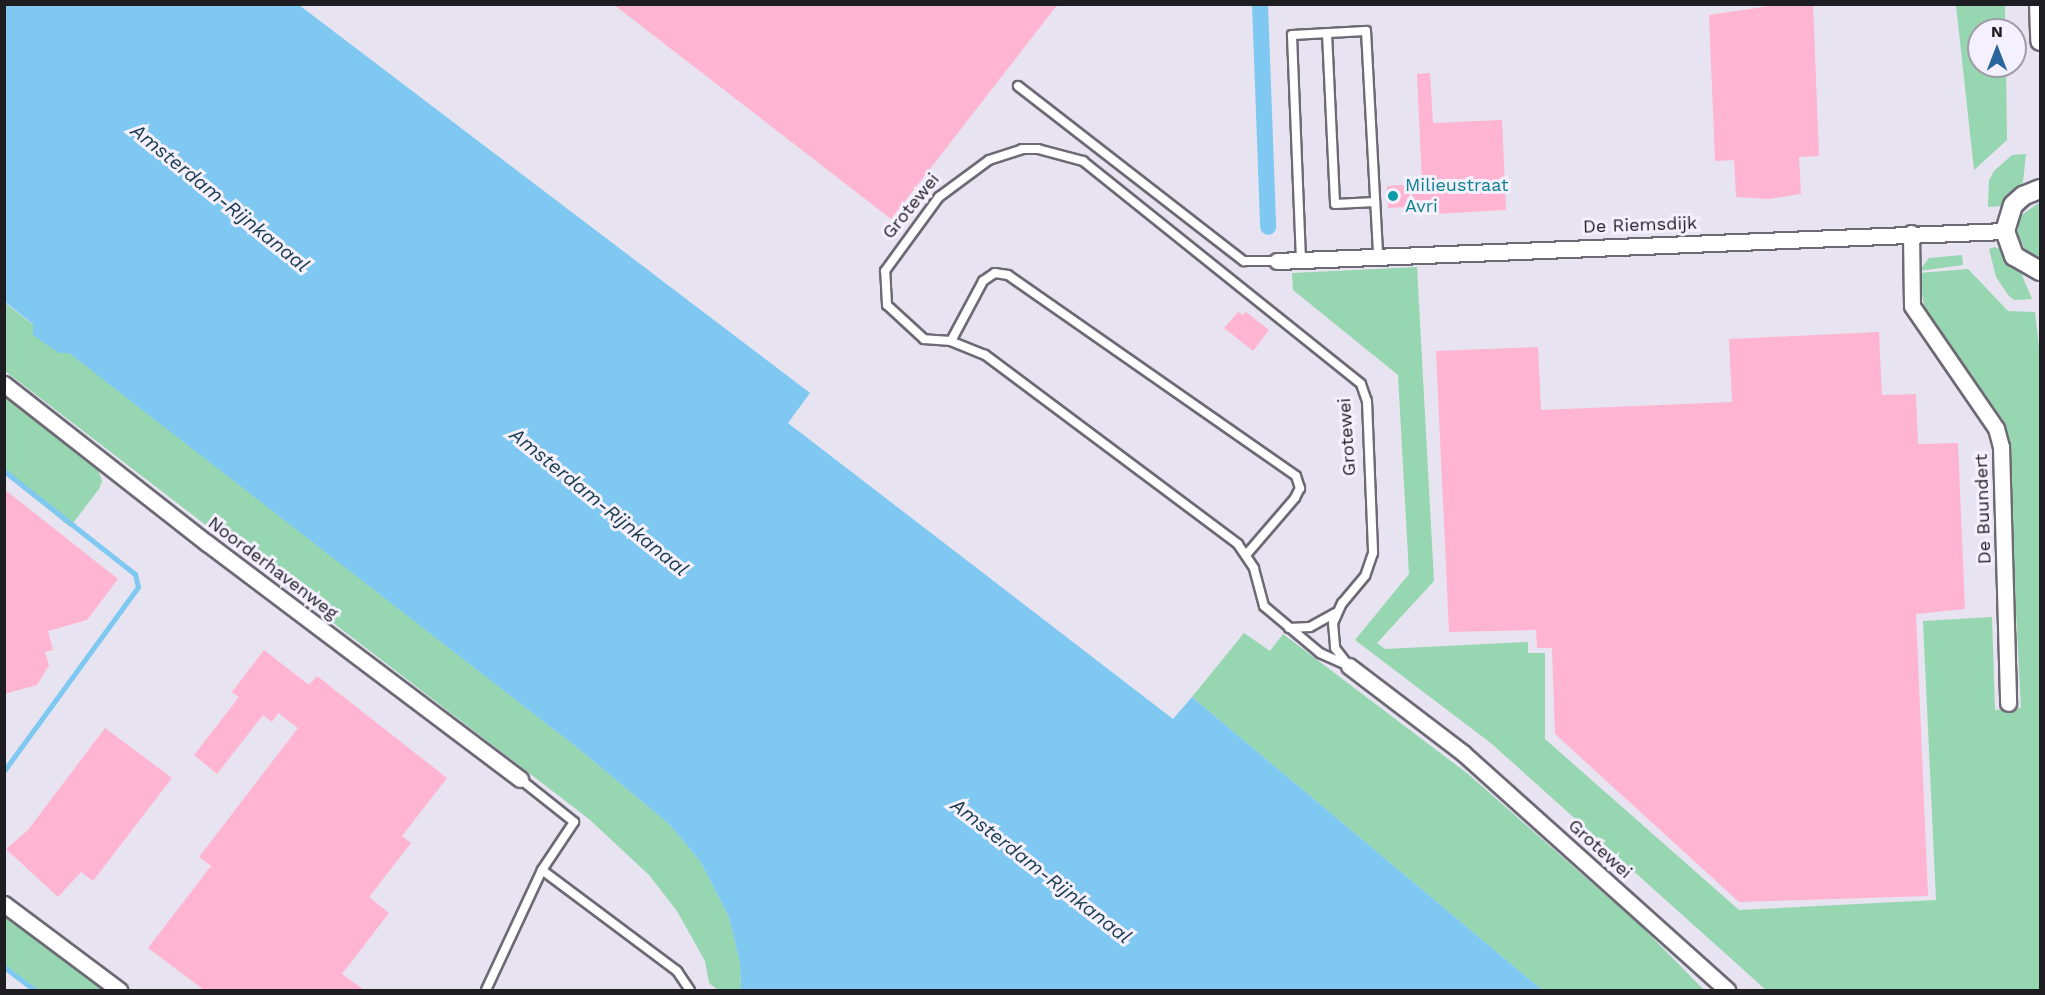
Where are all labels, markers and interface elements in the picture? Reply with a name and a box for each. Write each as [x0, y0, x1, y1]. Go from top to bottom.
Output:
north arrow [1967, 18, 2027, 78]
text: N [1991, 22, 2003, 41]
water label: Amsterdam-Rijnkanaal [126, 119, 314, 277]
street label: Grotewei [878, 169, 944, 243]
place label: Milieustraat Avri [1405, 175, 1509, 218]
marker: Milieustraat Avri [1386, 189, 1400, 203]
street label: De Riemsdijk [1583, 212, 1697, 238]
street label: Grotewei [1333, 397, 1361, 477]
water label: Amsterdam-Rijnkanaal [505, 423, 693, 581]
street label: De Buundert [1970, 453, 1996, 565]
street label: Noorderhavenweg [204, 512, 342, 624]
water label: Amsterdam-Rijnkanaal [946, 793, 1136, 949]
street label: Grotewei [1564, 815, 1636, 883]

